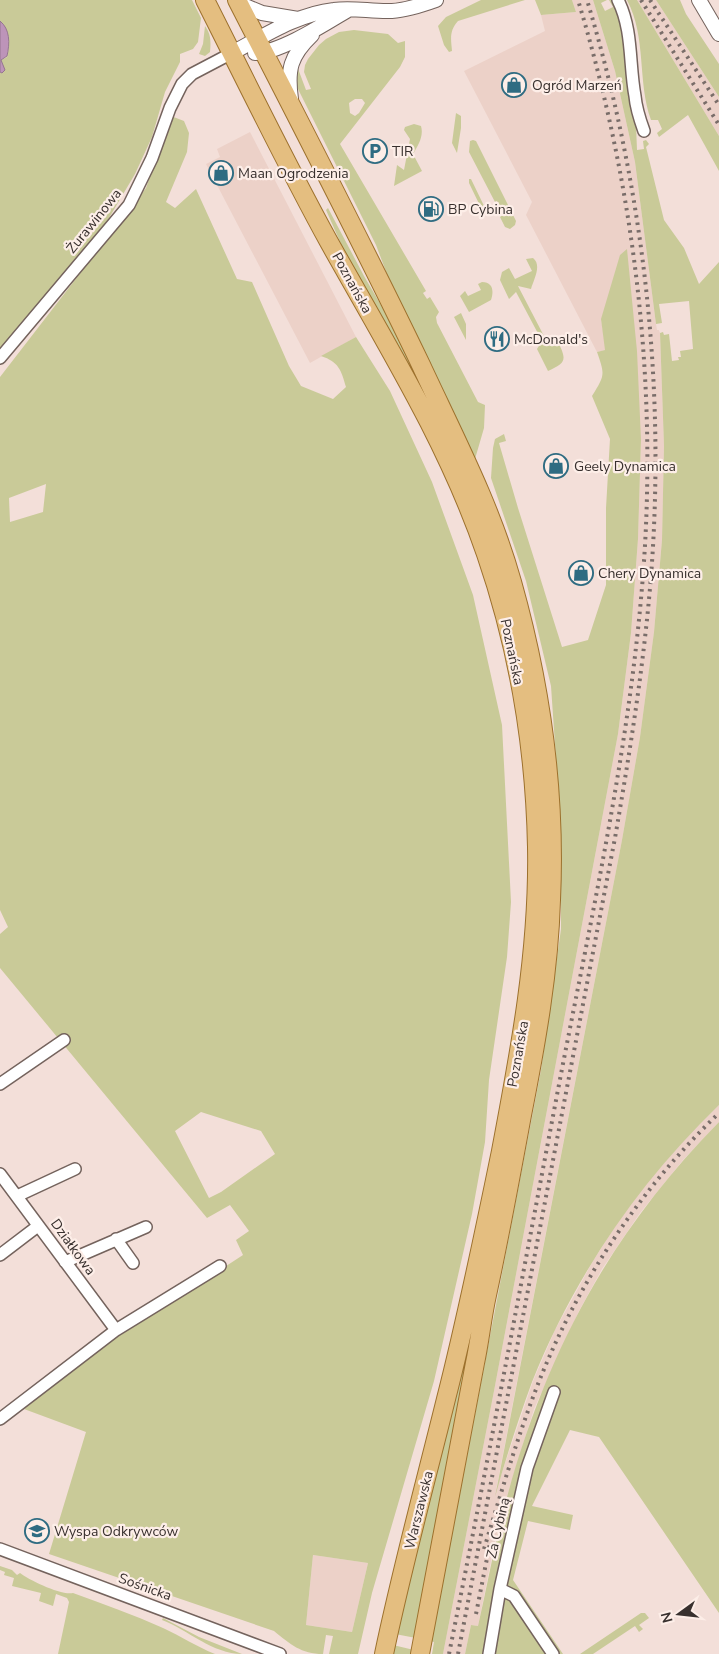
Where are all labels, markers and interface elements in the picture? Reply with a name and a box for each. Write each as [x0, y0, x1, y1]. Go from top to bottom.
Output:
shop icon: Ogród Marzeń [501, 72, 527, 98]
place label: Ogród Marzeń [532, 76, 622, 95]
parking icon: TIR [362, 138, 388, 164]
place label: TIR [392, 142, 413, 161]
shop icon: Maan Ogrodzenia [208, 160, 234, 186]
place label: Maan Ogrodzenia [238, 164, 349, 183]
street label: Żurawinowa [62, 185, 126, 257]
fuel station icon: BP Cybina [418, 196, 444, 222]
place label: BP Cybina [448, 200, 513, 219]
street label: Poznańska [327, 249, 377, 317]
restaurant icon: McDonald's [484, 326, 510, 352]
place label: McDonald's [514, 330, 588, 349]
shop icon: Geely Dynamica [543, 453, 569, 479]
place label: Geely Dynamica [574, 457, 676, 476]
shop icon: Chery Dynamica [568, 560, 594, 586]
place label: Chery Dynamica [598, 564, 701, 583]
street label: Poznańska [496, 617, 528, 687]
street label: Poznańska [503, 1019, 533, 1089]
street label: Działkowa [46, 1215, 100, 1279]
street label: Warszawska [400, 1469, 438, 1551]
street label: Za Cybiną [482, 1496, 514, 1560]
school or university icon: Wyspa Odkrywców [24, 1518, 50, 1544]
place label: Wyspa Odkrywców [54, 1522, 178, 1541]
street label: Sośnicka [116, 1569, 174, 1605]
north arrow [654, 1589, 704, 1639]
text: N [656, 1610, 677, 1625]

